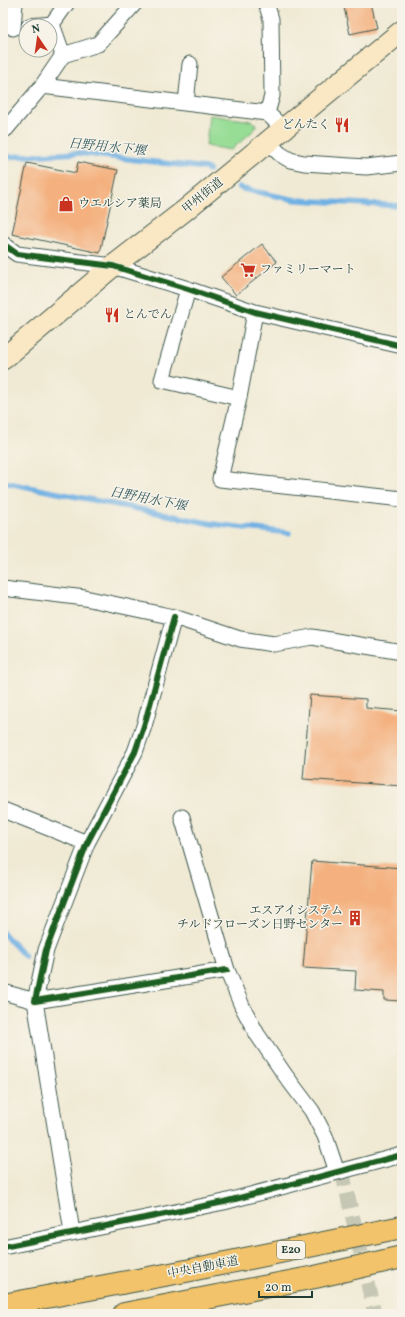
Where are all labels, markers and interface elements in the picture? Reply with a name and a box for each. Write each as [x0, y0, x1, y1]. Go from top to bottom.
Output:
north arrow [18, 18, 58, 58]
text: N [31, 22, 42, 38]
restaurant icon: どんたく [333, 116, 351, 134]
place label: どんたく [282, 117, 330, 133]
water label: 日野用水下堰 [67, 135, 149, 161]
street label: 甲州街道 [179, 175, 227, 217]
shop icon: ウエルシア薬局 [57, 195, 75, 213]
place label: ウエルシア薬局 [78, 196, 162, 212]
supermarket icon: ファミリーマート [239, 261, 257, 279]
place label: ファミリーマート [260, 262, 356, 278]
restaurant icon: とんでん [103, 306, 121, 324]
place label: とんでん [124, 307, 172, 323]
water label: 日野用水下堰 [108, 484, 190, 517]
place label: エスアイシステム チルドフローズン日野センター [177, 903, 343, 933]
building icon: エスアイシステム チルドフローズン日野センター [346, 909, 364, 927]
road number: E20 [277, 1241, 305, 1259]
street label: 中央自動車道 [166, 1253, 240, 1283]
scale bar [259, 1273, 312, 1299]
text: 20 m [265, 1280, 292, 1296]

